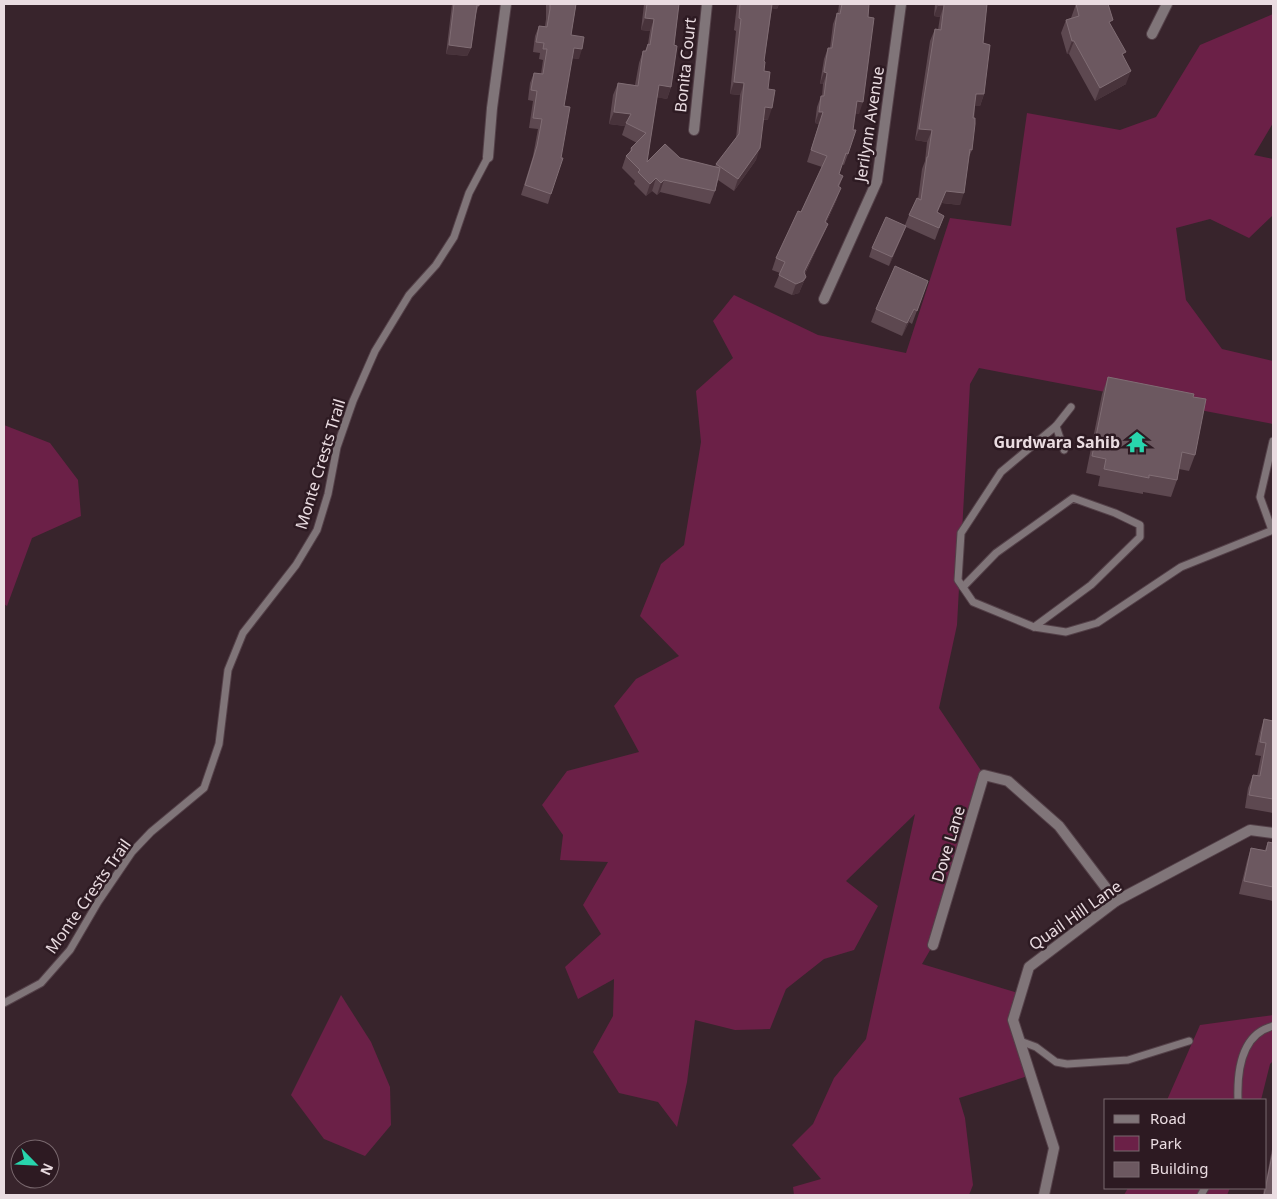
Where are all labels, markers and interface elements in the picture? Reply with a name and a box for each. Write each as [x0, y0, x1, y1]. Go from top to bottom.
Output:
street label: Bonita Court [669, 16, 701, 113]
street label: Jerilynn Avenue [849, 65, 889, 185]
street label: Monte Crests Trail [290, 396, 350, 532]
temple icon: Gurdwara Sahib [1124, 429, 1150, 455]
place label: Gurdwara Sahib [994, 431, 1120, 453]
street label: Dove Lane [926, 803, 970, 885]
street label: Monte Crests Trail [40, 834, 136, 958]
street label: Quail Hill Lane [1024, 875, 1126, 955]
legend [1104, 1099, 1267, 1189]
text: Road [1150, 1108, 1186, 1128]
text: Park [1150, 1133, 1182, 1153]
north arrow [10, 1139, 60, 1189]
text: Building [1150, 1158, 1208, 1178]
text: N [36, 1160, 58, 1179]

